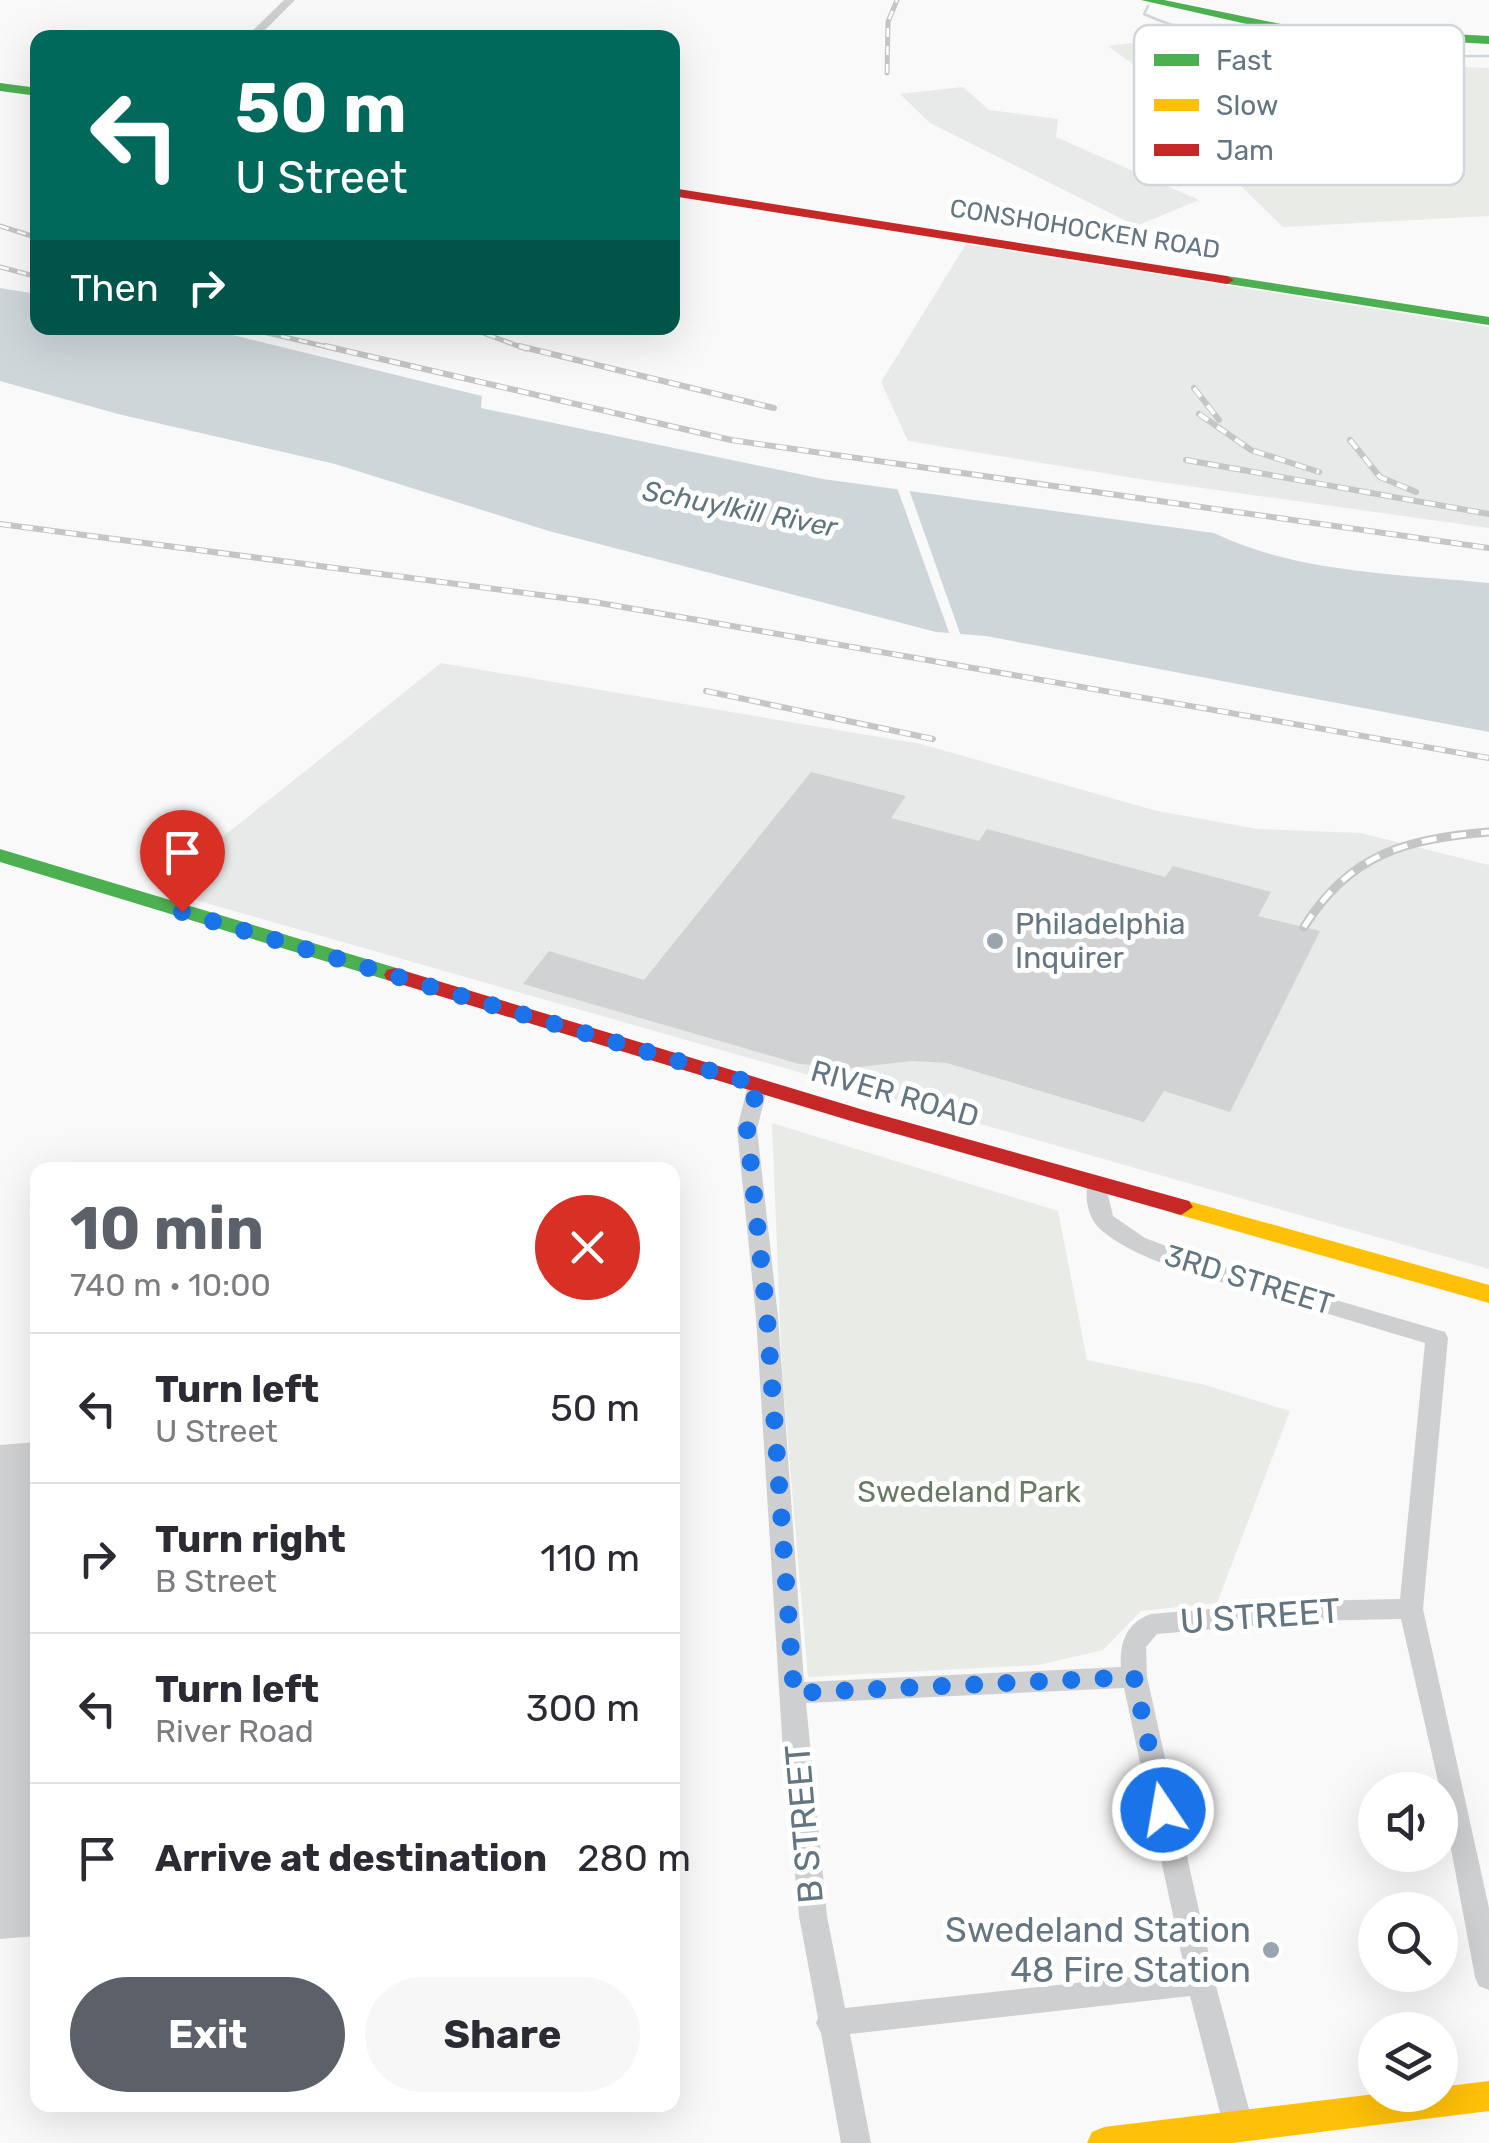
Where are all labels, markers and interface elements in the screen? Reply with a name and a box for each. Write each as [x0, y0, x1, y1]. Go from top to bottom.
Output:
legend [1134, 25, 1464, 185]
text: Fast [1216, 44, 1272, 77]
text: 50 m [235, 67, 407, 150]
icon: left [70, 70, 200, 200]
text: Slow [1216, 89, 1278, 122]
text: Jam [1216, 134, 1274, 167]
text: U Street [235, 151, 408, 204]
street label: CONSHOHOCKEN ROAD [948, 193, 1222, 265]
icon: right [179, 260, 234, 315]
text: Then [70, 265, 159, 311]
water label: Schuylkill River [640, 474, 841, 544]
pin [140, 810, 225, 913]
icon: arrive [155, 825, 210, 880]
place label: Philadelphia Inquirer [1015, 906, 1186, 976]
marker: Philadelphia Inquirer [984, 930, 1006, 952]
street label: RIVER ROAD [807, 1053, 983, 1135]
text: 10 min [70, 1193, 264, 1264]
button: close [535, 1195, 640, 1300]
street label: 3RD STREET [1160, 1237, 1338, 1323]
text: 740 m · 10:00 [70, 1266, 271, 1304]
text: Turn left [155, 1366, 319, 1412]
icon: left [70, 1381, 125, 1436]
text: 50 m [550, 1385, 640, 1431]
text: U Street [155, 1412, 278, 1450]
park label: Swedeland Park [857, 1474, 1081, 1510]
text: Turn right [155, 1516, 346, 1562]
icon: right [70, 1531, 125, 1586]
text: 110 m [540, 1535, 640, 1581]
text: B Street [155, 1562, 277, 1600]
street label: U STREET [1178, 1589, 1342, 1643]
text: Turn left [155, 1666, 319, 1712]
icon: left [70, 1681, 125, 1736]
text: 300 m [526, 1685, 640, 1731]
text: River Road [155, 1712, 314, 1750]
street label: B STREET [776, 1743, 832, 1905]
position arrow [1111, 1758, 1215, 1862]
map controls [1358, 1772, 1458, 2112]
button: sound [1358, 1772, 1458, 1872]
icon: arrive [70, 1831, 125, 1886]
text: Arrive at destination [155, 1835, 547, 1881]
text: 280 m [577, 1835, 691, 1881]
button: search [1358, 1892, 1458, 1992]
place label: Swedeland Station 48 Fire Station [945, 1909, 1251, 1991]
marker: Swedeland Station 48 Fire Station [1260, 1939, 1282, 1961]
button: Exit [70, 1977, 345, 2092]
button: Share [365, 1977, 640, 2092]
button: layers [1358, 2012, 1458, 2112]

